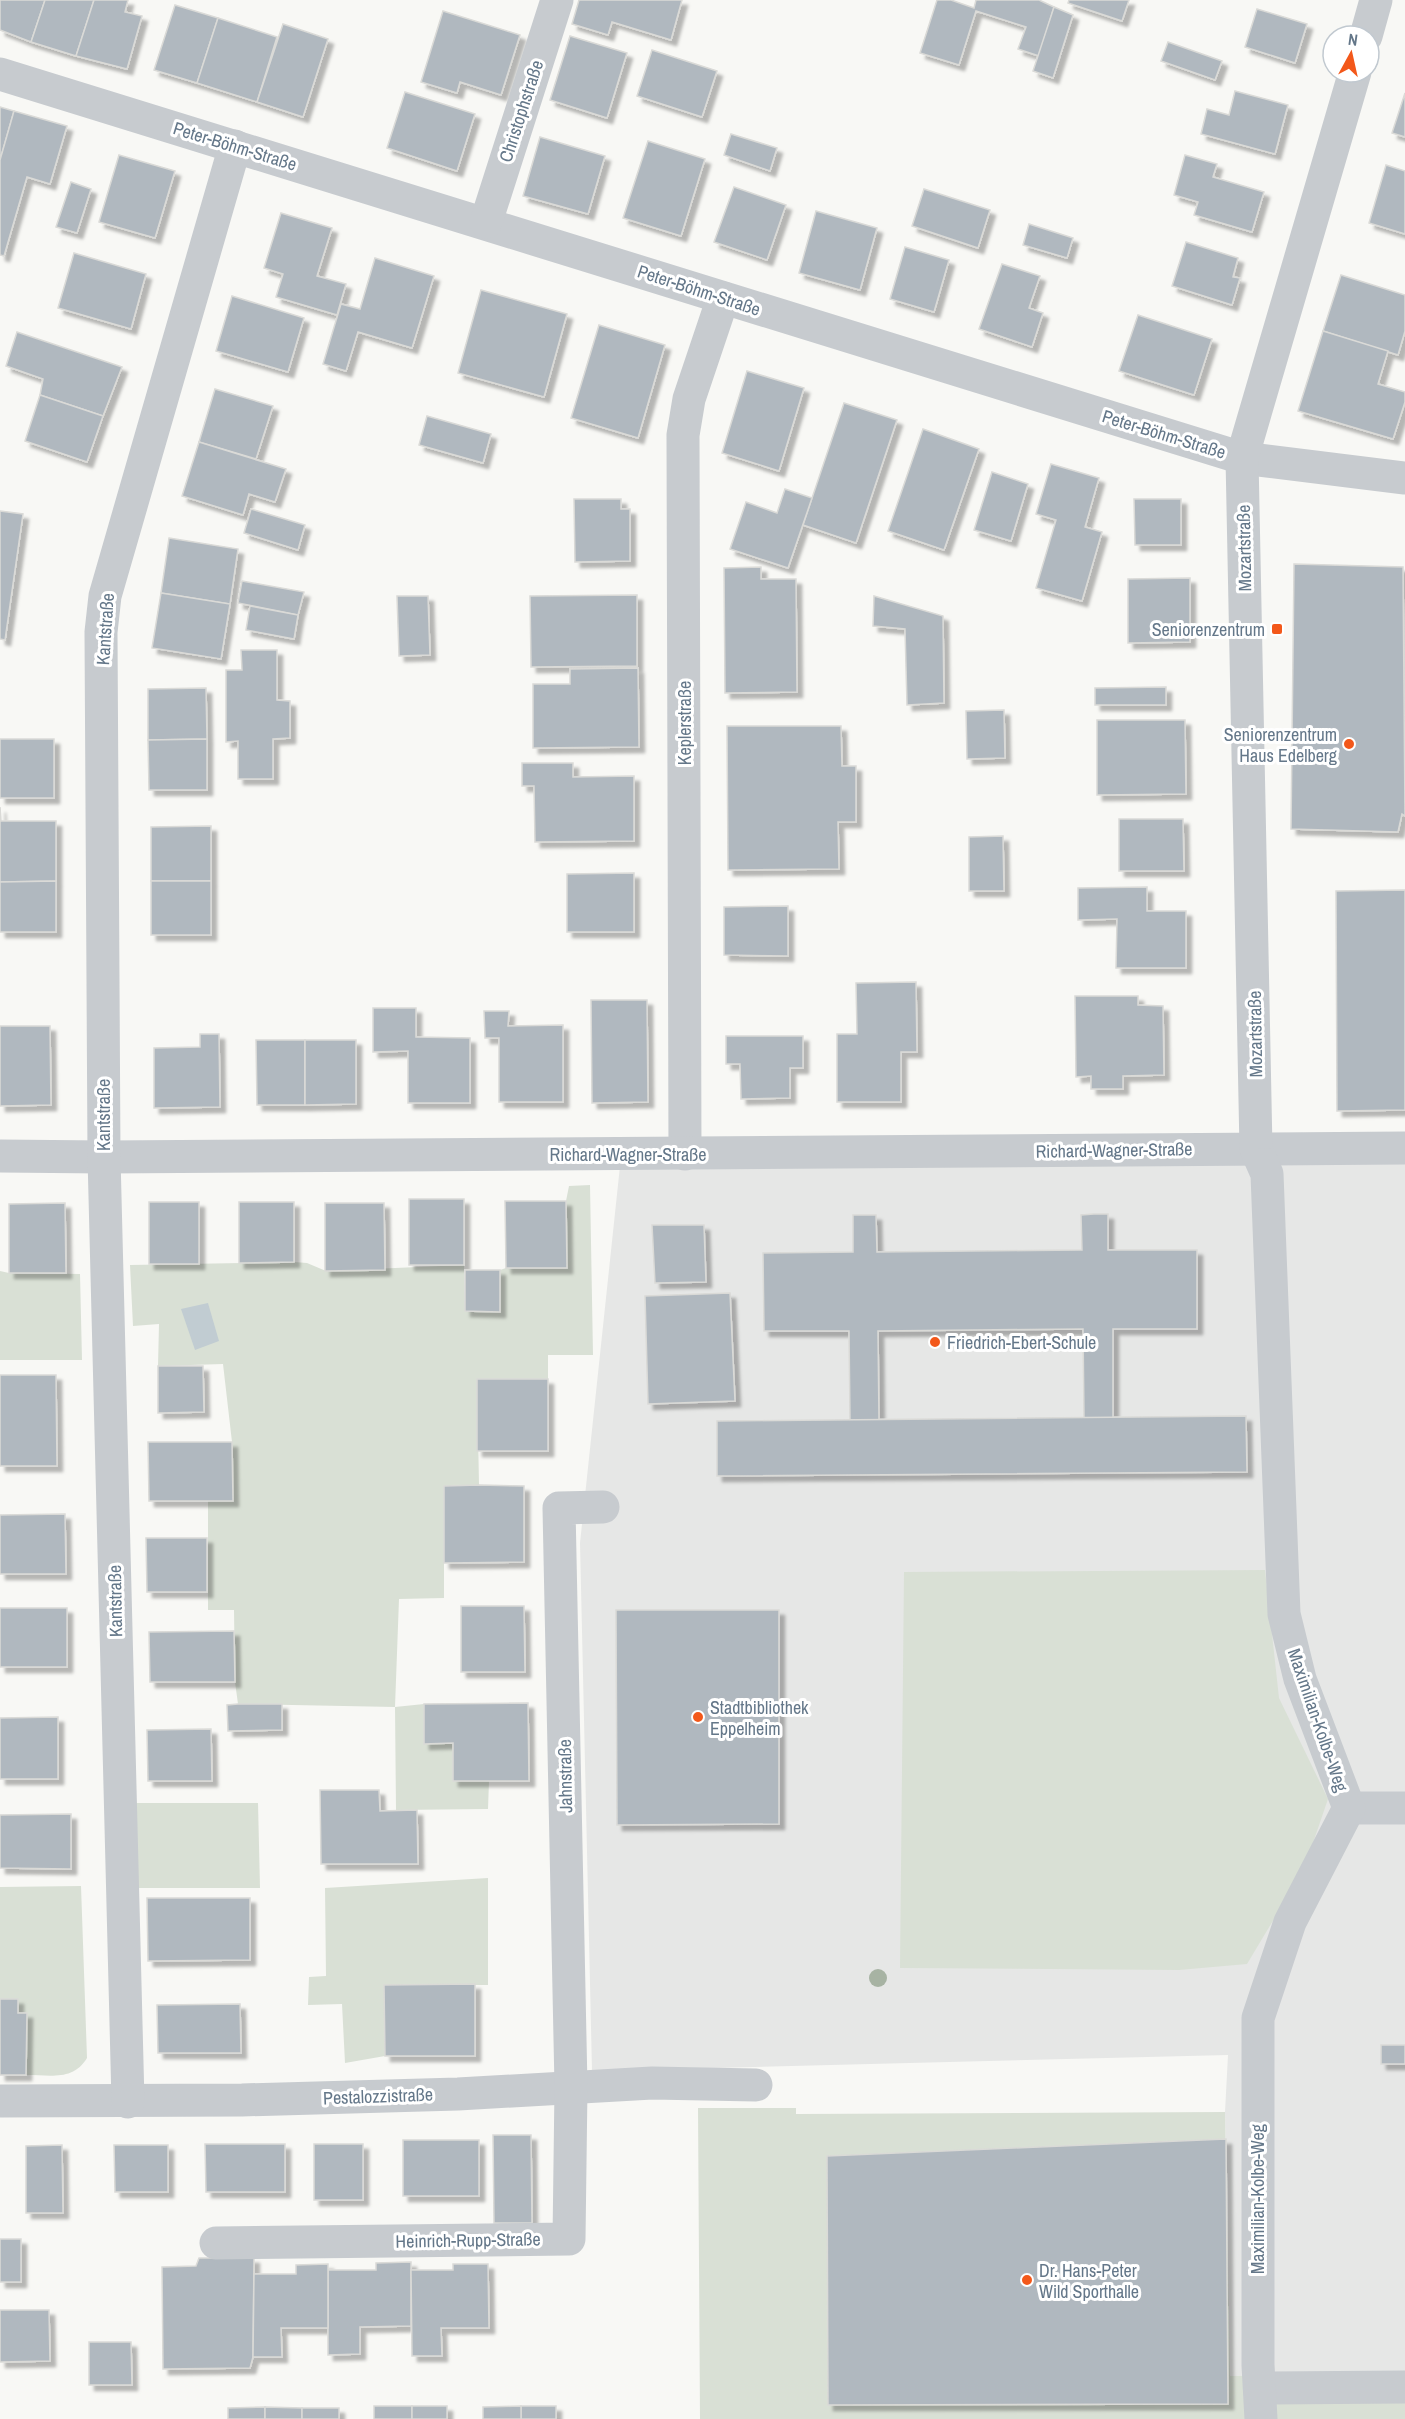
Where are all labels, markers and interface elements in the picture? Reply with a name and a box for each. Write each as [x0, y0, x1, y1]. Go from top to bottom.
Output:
north arrow [1321, 24, 1381, 84]
text: N [1347, 28, 1359, 51]
street label: Christophstraße [493, 57, 549, 165]
street label: Peter-Böhm-Straße [170, 115, 300, 177]
street label: Peter-Böhm-Straße [634, 258, 764, 322]
street label: Peter-Böhm-Straße [1099, 403, 1229, 465]
street label: Mozartstraße [1231, 504, 1257, 592]
street label: Kantstraße [90, 592, 120, 666]
place label: Seniorenzentrum [1152, 617, 1265, 642]
marker: Seniorenzentrum [1270, 622, 1284, 636]
street label: Keplerstraße [672, 681, 697, 765]
place label: Seniorenzentrum Haus Edelberg [1224, 722, 1338, 768]
marker: Seniorenzentrum Haus Edelberg [1342, 737, 1356, 751]
street label: Mozartstraße [1242, 990, 1268, 1078]
street label: Kantstraße [91, 1079, 116, 1151]
street label: Richard-Wagner-Straße [1035, 1136, 1193, 1164]
street label: Richard-Wagner-Straße [550, 1142, 706, 1167]
place label: Friedrich-Ebert-Schule [947, 1330, 1096, 1355]
marker: Friedrich-Ebert-Schule [928, 1335, 942, 1349]
street label: Kantstraße [102, 1565, 128, 1637]
street label: Maximilian-Kolbe-Weg [1282, 1645, 1354, 1796]
place label: Stadtbibliothek Eppelheim [710, 1695, 809, 1741]
marker: Stadtbibliothek Eppelheim [691, 1710, 705, 1724]
street label: Jahnstraße [552, 1739, 578, 1813]
street label: Pestalozzistraße [323, 2082, 433, 2110]
street label: Maximilian-Kolbe-Weg [1245, 2123, 1270, 2274]
street label: Heinrich-Rupp-Straße [395, 2226, 541, 2254]
place label: Dr. Hans-Peter Wild Sporthalle [1039, 2258, 1139, 2304]
marker: Dr. Hans-Peter Wild Sporthalle [1020, 2273, 1034, 2287]

